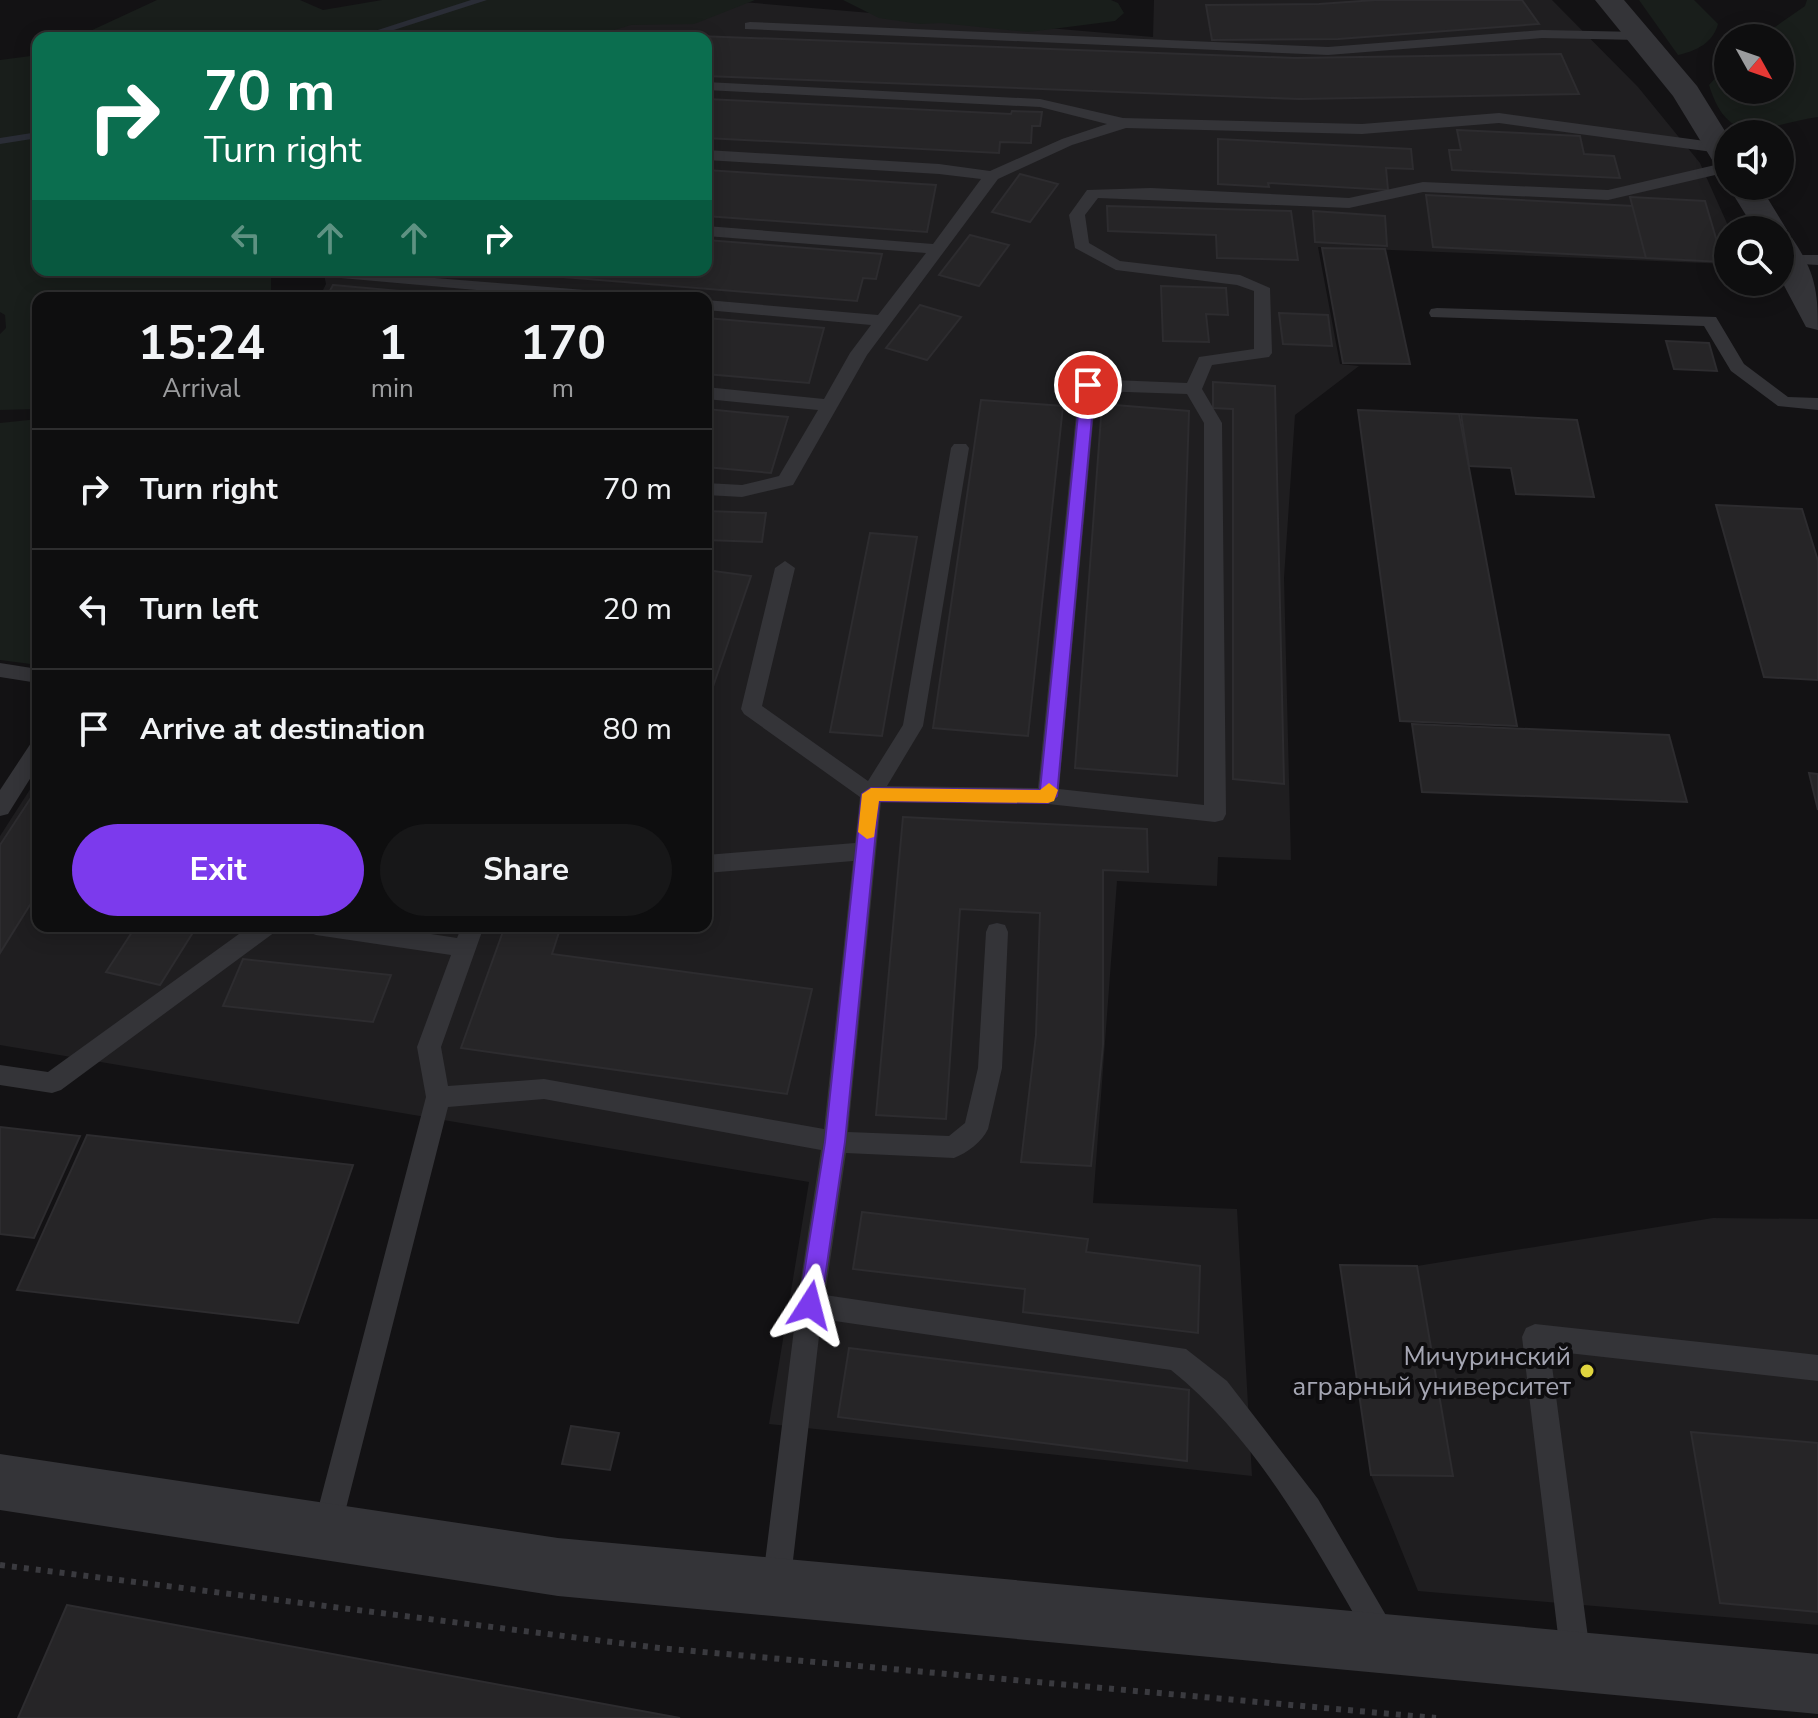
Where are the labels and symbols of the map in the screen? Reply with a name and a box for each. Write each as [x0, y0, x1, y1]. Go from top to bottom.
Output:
north arrow [1714, 24, 1794, 104]
pin [1054, 351, 1122, 419]
position arrow [768, 1263, 852, 1347]
place label: Мичуринский аграрный университет [1292, 1339, 1571, 1404]
marker: Мичуринский аграрный университет [1578, 1362, 1596, 1380]

